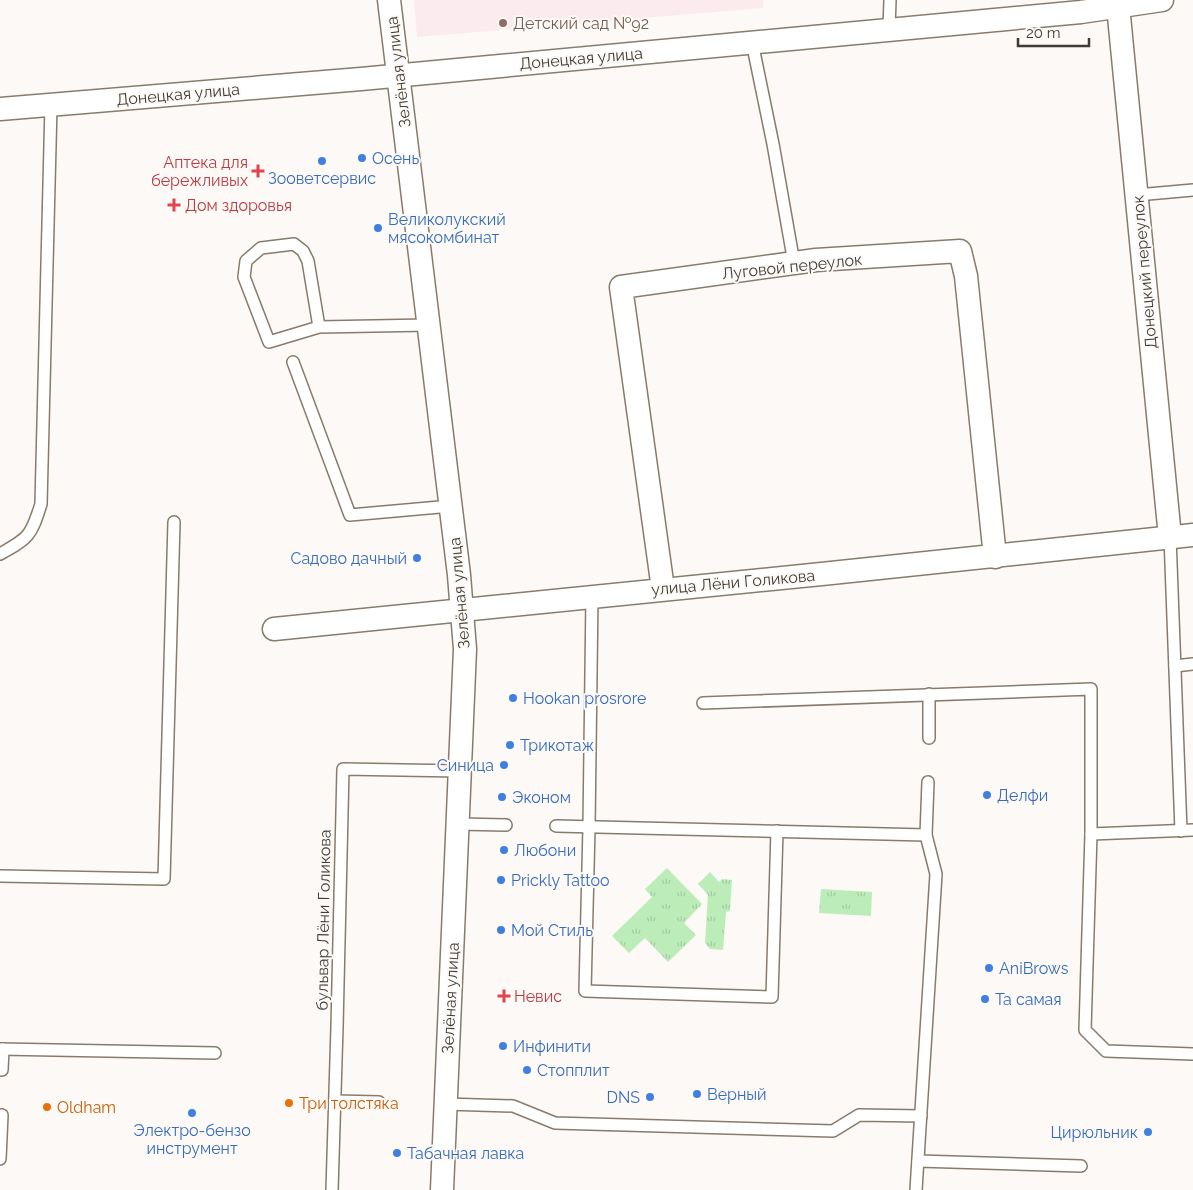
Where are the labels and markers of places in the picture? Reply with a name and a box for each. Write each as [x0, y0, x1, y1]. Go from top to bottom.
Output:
place label: Детский сад №92 [513, 14, 649, 33]
marker: Детский сад №92 [497, 17, 509, 29]
place label: Осень [372, 149, 419, 168]
marker: Осень [356, 152, 368, 164]
place label: Аптека для бережливых [151, 153, 248, 190]
marker: Зооветсервис [316, 155, 328, 167]
marker: Аптека для бережливых [252, 165, 264, 177]
place label: Зооветсервис [268, 169, 376, 188]
place label: Дом здоровья [185, 196, 292, 215]
marker: Дом здоровья [167, 198, 181, 212]
place label: Великолукский мясокомбинат [388, 210, 506, 247]
marker: Великолукский мясокомбинат [372, 222, 384, 234]
place label: Садово дачный [290, 549, 407, 568]
marker: Садово дачный [411, 552, 423, 564]
place label: Hookan prosrore [523, 689, 646, 708]
marker: Hookan prosrore [507, 692, 519, 704]
place label: Трикотаж [520, 736, 594, 755]
marker: Трикотаж [504, 739, 516, 751]
place label: Синица [437, 756, 494, 775]
marker: Синица [498, 759, 510, 771]
place label: Делфи [997, 786, 1048, 805]
place label: Эконом [512, 788, 571, 807]
marker: Делфи [981, 789, 993, 801]
marker: Эконом [496, 791, 508, 803]
place label: Любони [514, 841, 576, 860]
marker: Любони [498, 844, 510, 856]
place label: Prickly Tattoo [511, 871, 610, 890]
marker: Prickly Tattoo [495, 874, 507, 886]
place label: Мой Стиль [511, 921, 593, 940]
marker: Мой Стиль [495, 924, 507, 936]
place label: AniBrows [999, 959, 1069, 978]
marker: AniBrows [983, 962, 995, 974]
place label: Невис [514, 987, 562, 1006]
marker: Невис [498, 990, 510, 1002]
place label: Та самая [995, 990, 1062, 1009]
marker: Та самая [979, 993, 991, 1005]
place label: Инфинити [513, 1037, 591, 1056]
marker: Инфинити [497, 1040, 509, 1052]
place label: Стопплит [537, 1061, 610, 1080]
marker: Стопплит [521, 1064, 533, 1076]
place label: Верный [707, 1085, 767, 1104]
place label: DNS [606, 1088, 640, 1107]
marker: Верный [691, 1088, 703, 1100]
marker: DNS [644, 1091, 656, 1103]
place label: Три толстяка [299, 1094, 399, 1113]
marker: Три толстяка [283, 1097, 295, 1109]
place label: Oldham [57, 1098, 116, 1117]
marker: Oldham [41, 1101, 53, 1113]
marker: Электро-бензо инструмент [186, 1107, 198, 1119]
place label: Электро-бензо инструмент [133, 1121, 251, 1158]
place label: Цирюльник [1050, 1123, 1138, 1142]
marker: Цирюльник [1142, 1126, 1154, 1138]
place label: Табачная лавка [407, 1144, 524, 1163]
marker: Табачная лавка [391, 1147, 403, 1159]

